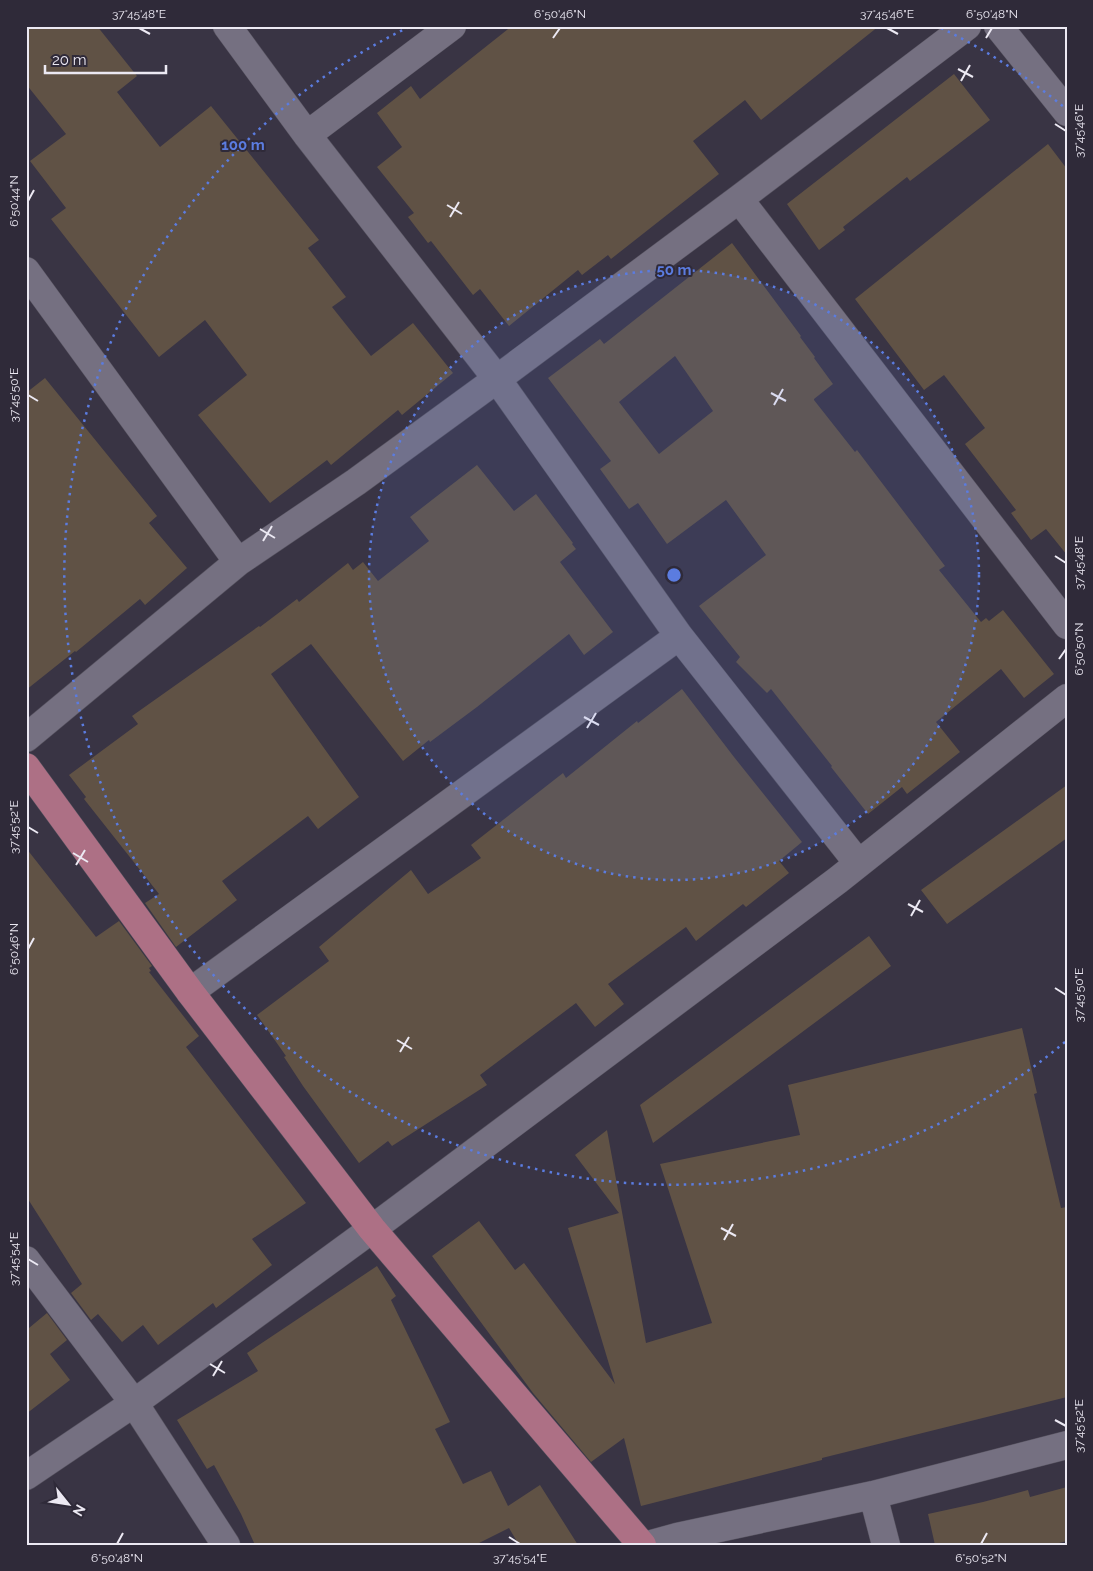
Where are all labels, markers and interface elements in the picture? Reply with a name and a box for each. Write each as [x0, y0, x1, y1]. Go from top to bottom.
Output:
text: 37°45'48"E [112, 7, 166, 21]
text: 6°50'46"N [534, 7, 586, 21]
text: 37°45'46"E [860, 7, 914, 21]
text: 6°50'48"N [966, 7, 1018, 21]
scale bar [45, 42, 166, 74]
text: 20 m [52, 51, 87, 69]
text: 37°45'46"E [1072, 104, 1086, 158]
text: 100 m [221, 136, 265, 154]
text: 6°50'44"N [7, 175, 21, 227]
text: 50 m [656, 261, 692, 279]
text: 37°45'50"E [7, 368, 21, 422]
text: 37°45'48"E [1072, 536, 1086, 590]
centre of rings [665, 566, 683, 584]
text: 6°50'50"N [1072, 623, 1086, 675]
text: 37°45'52"E [7, 800, 21, 854]
text: 6°50'46"N [7, 923, 21, 975]
text: 37°45'50"E [1072, 968, 1086, 1022]
text: 37°45'54"E [7, 1232, 21, 1286]
text: 37°45'52"E [1072, 1399, 1086, 1453]
north arrow [42, 1478, 92, 1528]
text: N [70, 1502, 89, 1519]
text: 6°50'48"N [91, 1551, 143, 1565]
text: 37°45'54"E [493, 1551, 547, 1565]
text: 6°50'52"N [955, 1551, 1007, 1565]

